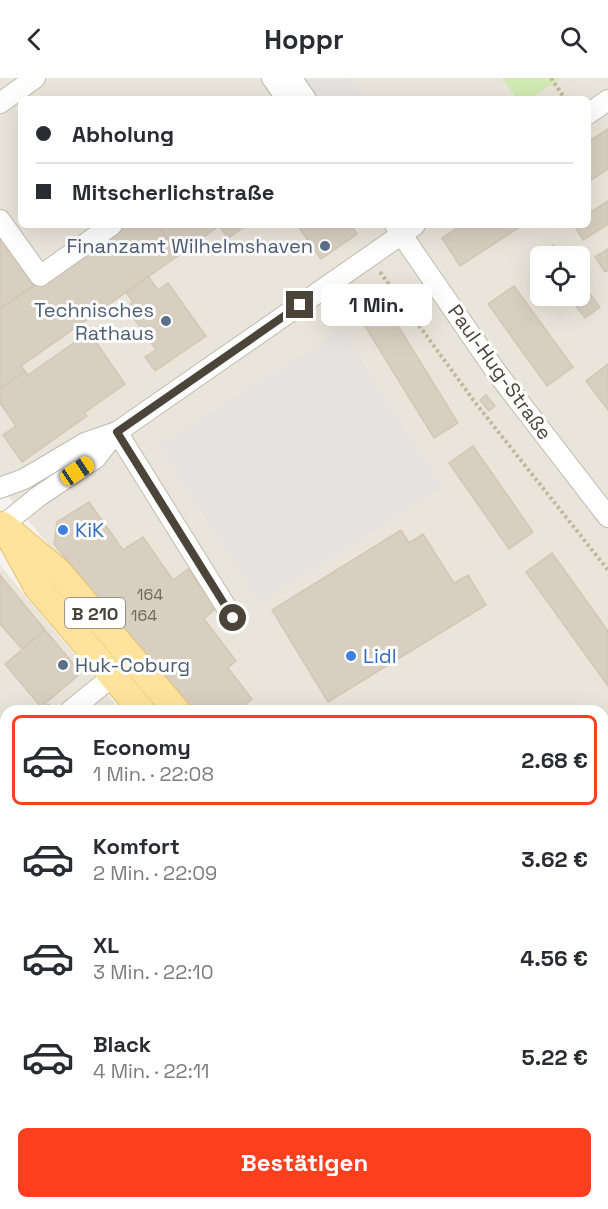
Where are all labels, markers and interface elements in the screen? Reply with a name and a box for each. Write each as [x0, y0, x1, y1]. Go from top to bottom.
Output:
text: Hoppr [264, 22, 344, 57]
icon: back [18, 23, 51, 56]
icon: search [557, 23, 590, 56]
text: Abholung [72, 120, 174, 148]
text: Mitscherlichstraße [72, 178, 274, 206]
place label: Finanzamt Wilhelmshaven [67, 233, 313, 259]
marker: Finanzamt Wilhelmshaven [318, 239, 332, 253]
map controls [530, 246, 590, 306]
button: locate [530, 246, 590, 306]
callout: 1 Min. [321, 284, 432, 326]
route end [286, 291, 313, 318]
text: 1 Min. [349, 292, 404, 318]
place label: Technisches Rathaus [34, 297, 154, 346]
street label: Paul-Hug-Straße [442, 299, 558, 445]
marker: Technisches Rathaus [159, 314, 173, 328]
car [57, 453, 97, 489]
place label: KiK [75, 517, 104, 543]
marker: KiK [56, 523, 70, 537]
house number: 164 [137, 584, 163, 605]
road number: B 210 [65, 598, 125, 628]
route start [219, 604, 246, 631]
house number: 164 [131, 605, 157, 626]
place label: Lidl [363, 643, 397, 669]
marker: Lidl [344, 649, 358, 663]
place label: Huk-Coburg [75, 652, 190, 678]
marker: Huk-Coburg [56, 658, 70, 672]
icon: car [21, 733, 75, 787]
text: Economy [93, 733, 191, 761]
text: 2.68 € [521, 746, 588, 774]
text: 1 Min. · 22:08 [93, 761, 214, 787]
icon: car [21, 832, 75, 886]
text: Komfort [93, 832, 180, 860]
text: 3.62 € [521, 845, 588, 873]
text: 2 Min. · 22:09 [93, 860, 217, 886]
icon: car [21, 931, 75, 985]
text: XL [93, 931, 119, 959]
text: 4.56 € [520, 944, 588, 972]
text: 3 Min. · 22:10 [93, 959, 213, 985]
icon: car [21, 1030, 75, 1084]
text: Black [93, 1030, 151, 1058]
text: 5.22 € [522, 1043, 588, 1071]
text: 4 Min. · 22:11 [93, 1058, 209, 1084]
button: Bestätigen [18, 1128, 591, 1197]

